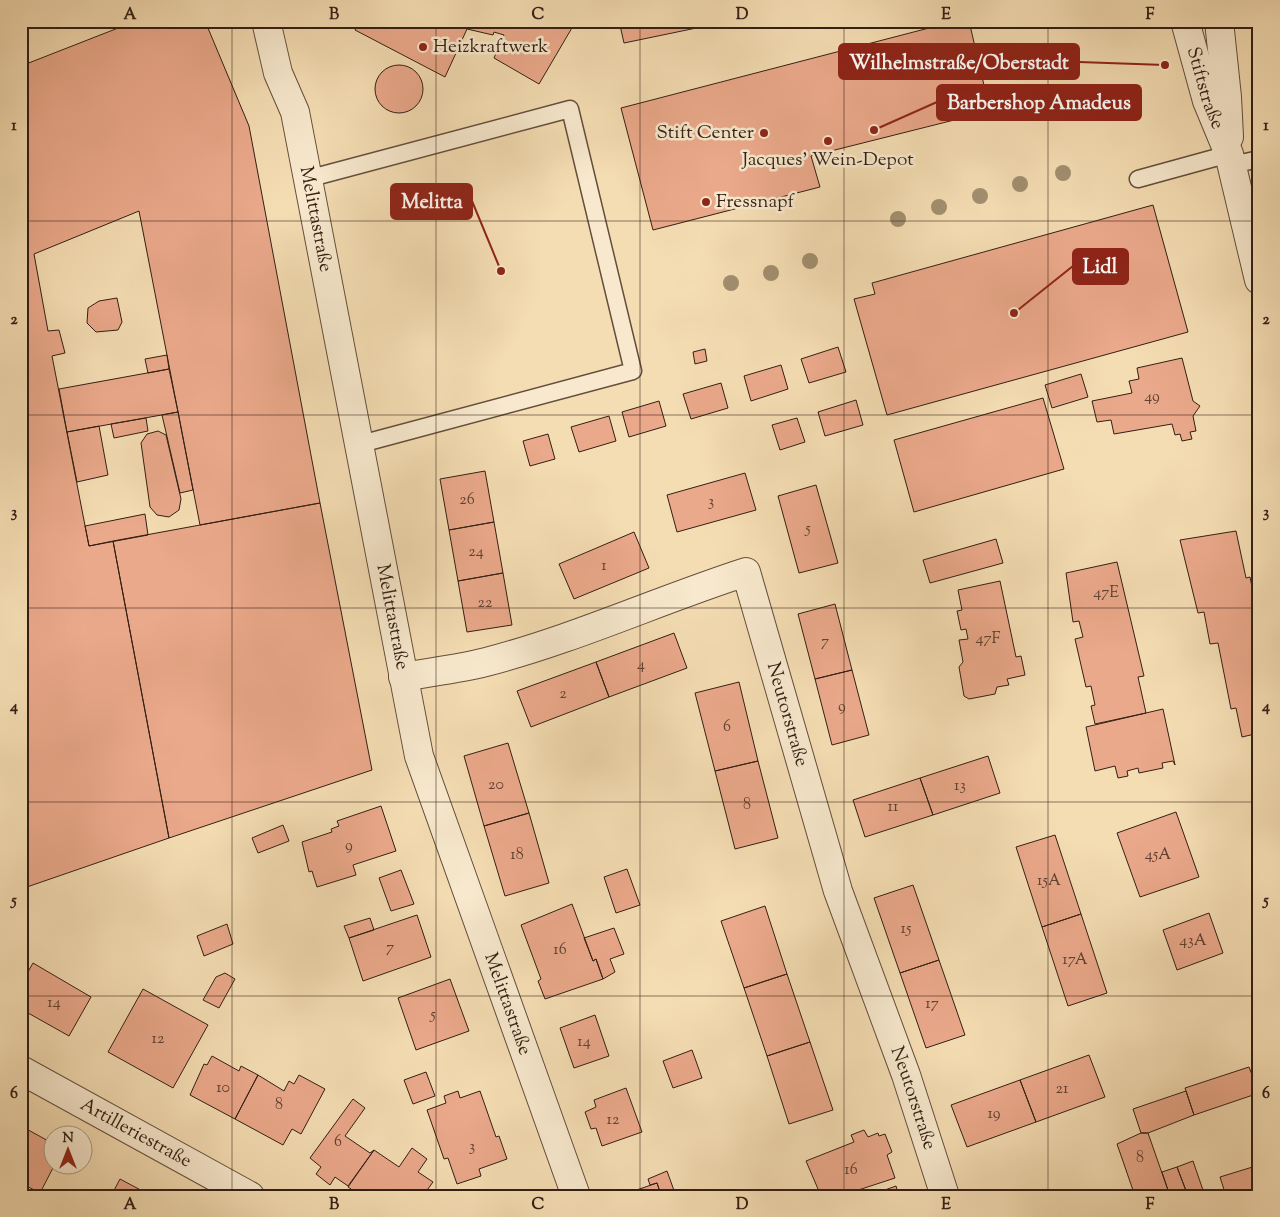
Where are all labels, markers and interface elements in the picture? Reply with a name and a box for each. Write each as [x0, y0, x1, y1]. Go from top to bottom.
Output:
text: A [124, 4, 137, 27]
text: B [329, 4, 339, 27]
text: C [532, 4, 545, 27]
text: D [736, 4, 749, 27]
text: E [941, 4, 951, 27]
text: F [1146, 4, 1155, 27]
place label: Heizkraftwerk [433, 34, 549, 61]
marker: Heizkraftwerk [417, 41, 429, 53]
callout: Wilhelmstraße/Oberstadt [839, 44, 1079, 79]
street label: Stiftstraße [1179, 44, 1231, 134]
text: Wilhelmstraße/Oberstadt [849, 50, 1069, 79]
callout: Barbershop Amadeus [937, 85, 1141, 120]
text: Barbershop Amadeus [947, 90, 1131, 119]
text: 1 [11, 115, 17, 138]
text: 1 [1263, 115, 1269, 138]
place label: Stift Center [657, 120, 754, 147]
marker: Stift Center [758, 127, 770, 139]
marker: Jacques’ Wein-Depot [822, 135, 834, 147]
place label: Jacques’ Wein-Depot [741, 147, 914, 174]
street label: Melittastraße [292, 164, 339, 274]
callout: Melitta [391, 184, 472, 219]
text: Melitta [401, 189, 463, 218]
place label: Fressnapf [716, 189, 795, 216]
marker: Fressnapf [700, 196, 712, 208]
callout: Lidl [1073, 249, 1128, 284]
text: Lidl [1083, 254, 1118, 283]
text: 2 [10, 309, 18, 332]
text: 2 [1262, 309, 1270, 332]
house number: 49 [1144, 386, 1160, 409]
house number: 26 [459, 489, 475, 512]
house number: 3 [708, 491, 714, 514]
text: 3 [11, 502, 18, 525]
text: 3 [1263, 502, 1270, 525]
house number: 5 [804, 518, 811, 541]
house number: 24 [468, 541, 484, 564]
house number: 1 [601, 555, 607, 578]
street label: Melittastraße [369, 562, 416, 672]
house number: 47E [1093, 582, 1119, 605]
house number: 22 [478, 592, 493, 615]
house number: 47F [976, 628, 1001, 651]
house number: 7 [821, 631, 829, 654]
house number: 4 [637, 654, 645, 677]
street label: Neutorstraße [759, 659, 815, 770]
house number: 2 [559, 683, 567, 706]
text: 4 [9, 696, 18, 719]
house number: 9 [838, 696, 846, 719]
text: 4 [1261, 696, 1270, 719]
house number: 6 [723, 716, 731, 739]
house number: 20 [488, 774, 504, 797]
house number: 13 [954, 775, 966, 798]
house number: 8 [743, 794, 751, 817]
house number: 11 [888, 796, 899, 819]
house number: 9 [345, 835, 353, 858]
house number: 18 [510, 844, 524, 867]
house number: 45A [1145, 844, 1171, 867]
house number: 15A [1037, 870, 1061, 893]
text: 5 [9, 890, 17, 913]
text: 5 [1261, 890, 1269, 913]
house number: 15 [901, 918, 912, 941]
house number: 43A [1179, 930, 1207, 953]
house number: 7 [386, 937, 394, 960]
house number: 16 [553, 939, 567, 962]
street label: Melittastraße [477, 949, 538, 1059]
house number: 17A [1062, 949, 1088, 972]
house number: 14 [47, 992, 61, 1015]
house number: 17 [925, 993, 939, 1016]
house number: 5 [429, 1004, 436, 1027]
house number: 12 [152, 1028, 165, 1051]
house number: 14 [577, 1031, 591, 1054]
street label: Neutorstraße [883, 1043, 943, 1154]
house number: 10 [216, 1077, 230, 1100]
house number: 21 [1056, 1078, 1069, 1101]
text: 6 [10, 1083, 18, 1106]
text: 6 [1262, 1083, 1270, 1106]
street label: Artilleriestraße [75, 1092, 196, 1175]
house number: 8 [275, 1094, 283, 1117]
house number: 19 [987, 1103, 1001, 1126]
house number: 12 [607, 1109, 620, 1132]
north arrow [42, 1124, 92, 1174]
text: N [62, 1129, 74, 1149]
house number: 6 [334, 1131, 342, 1154]
house number: 3 [469, 1136, 475, 1159]
house number: 8 [1136, 1147, 1144, 1170]
house number: 16 [844, 1159, 858, 1182]
text: A [124, 1194, 137, 1217]
text: B [329, 1194, 339, 1217]
text: C [532, 1194, 545, 1217]
text: D [736, 1194, 749, 1217]
text: E [941, 1194, 951, 1217]
text: F [1146, 1194, 1155, 1217]

